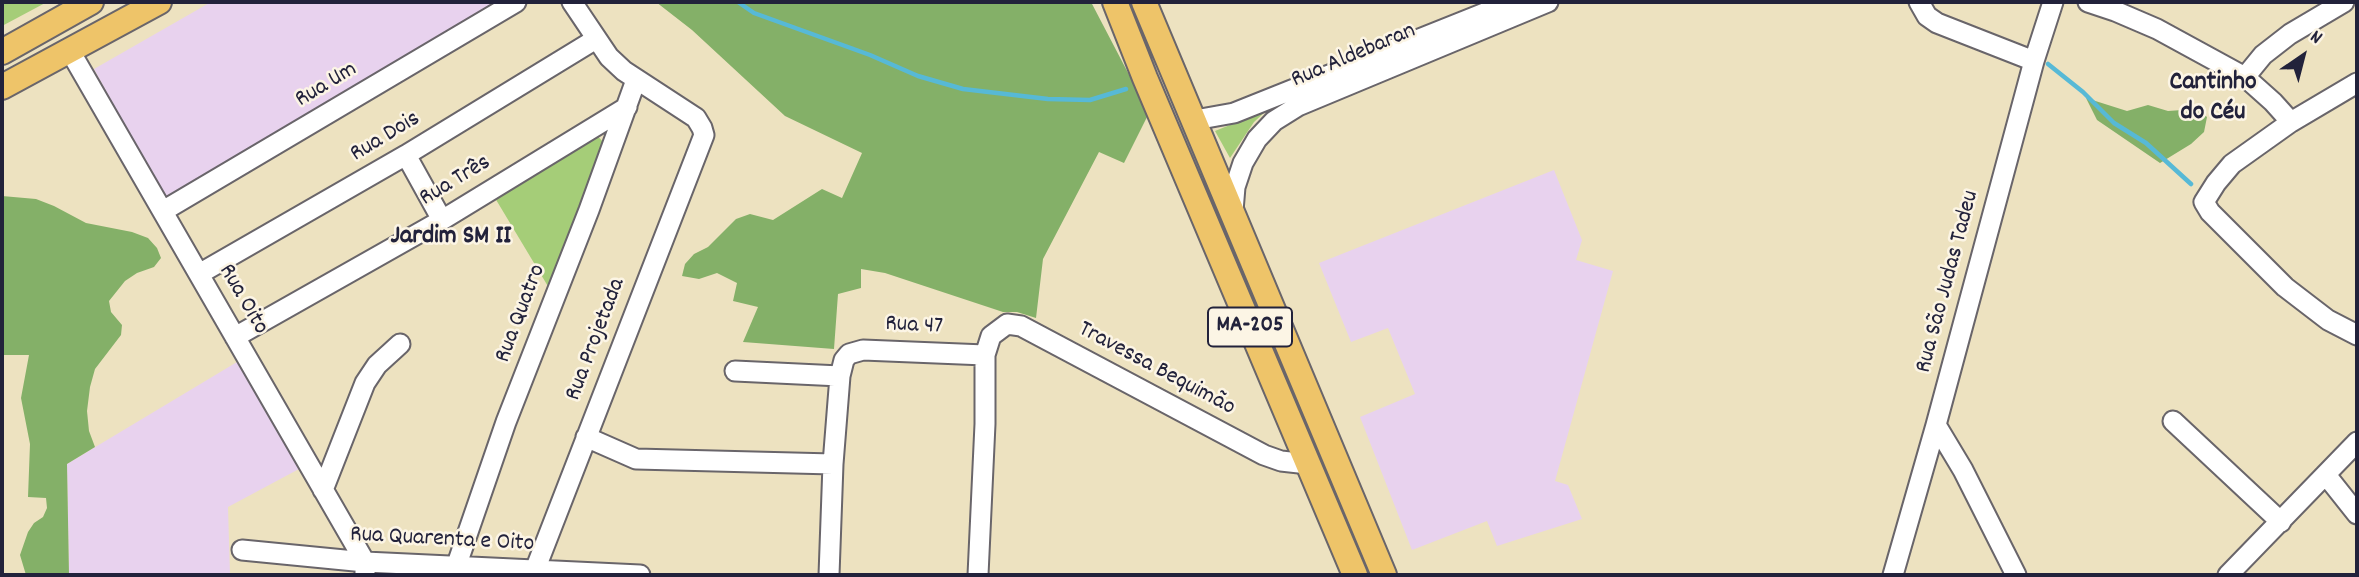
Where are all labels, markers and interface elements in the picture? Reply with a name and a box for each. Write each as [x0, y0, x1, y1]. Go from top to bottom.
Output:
street label: Rua Aldebaran [1287, 18, 1421, 96]
north arrow [2268, 21, 2338, 91]
text: N [2304, 25, 2327, 52]
street label: Rua Um [291, 56, 363, 116]
district label: Cantinho do Céu [2170, 68, 2256, 130]
street label: Rua Dois [346, 106, 426, 170]
street label: Rua Três [415, 150, 497, 214]
street label: Rua São Judas Tadeu [1911, 188, 1987, 376]
district label: Jardim SM II [391, 222, 511, 254]
street label: Rua Oito [210, 260, 274, 340]
street label: Rua Quatro [490, 261, 554, 367]
street label: Rua Projetada [560, 275, 634, 405]
road number: MA-205 [1208, 308, 1292, 346]
street label: Rua 47 [884, 311, 944, 343]
street label: Travessa Bequimão [1073, 316, 1239, 424]
street label: Rua Quarenta e Oito [349, 522, 535, 560]

